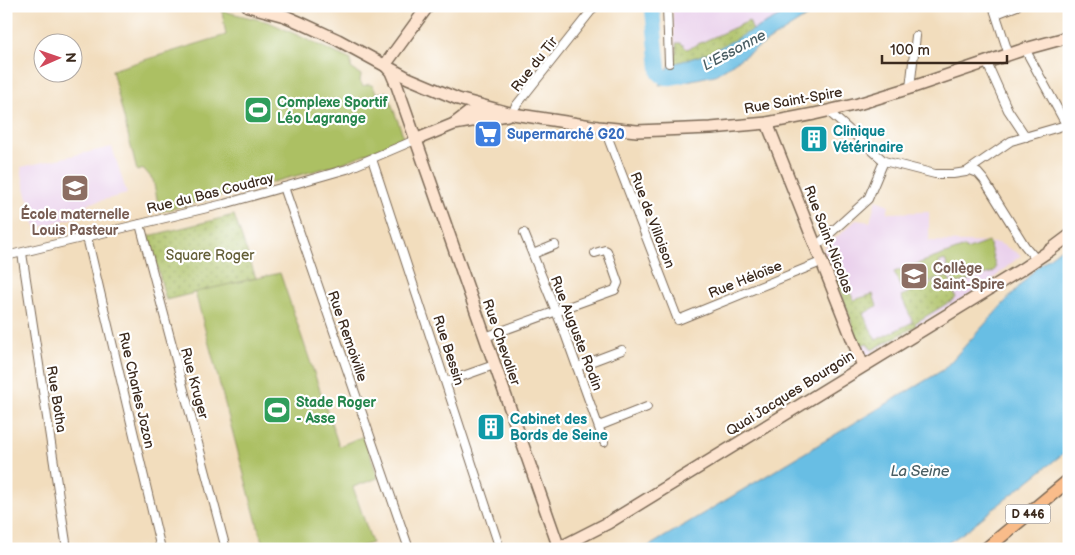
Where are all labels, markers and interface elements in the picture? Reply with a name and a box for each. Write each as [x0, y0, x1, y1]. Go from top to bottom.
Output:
water label: L'Essonne [699, 26, 770, 75]
north arrow [32, 32, 82, 82]
scale bar [882, 32, 1008, 64]
street label: Rue du Tir [508, 33, 562, 95]
text: 100 m [890, 41, 930, 60]
text: N [62, 52, 79, 63]
street label: Rue Saint-Spire [743, 83, 844, 118]
place label: Complexe Sportif Léo Lagrange [277, 94, 389, 127]
sports icon: Complexe Sportif Léo Lagrange [243, 95, 273, 125]
supermarket icon: Supermarché G20 [473, 119, 503, 149]
place label: Clinique Vétérinaire [833, 123, 903, 156]
building icon: Clinique Vétérinaire [799, 124, 829, 154]
place label: Supermarché G20 [507, 126, 625, 143]
street label: Rue du Bas Coudray [145, 169, 276, 217]
street label: Rue de Villoison [626, 170, 679, 271]
school or university icon: École maternelle Louis Pasteur [60, 173, 90, 203]
street label: Rue Saint-Nicolas [800, 183, 857, 295]
place label: École maternelle Louis Pasteur [20, 204, 130, 239]
park label: Square Roger [166, 247, 255, 264]
street label: Rue Héloïse [706, 257, 784, 302]
place label: Collège Saint-Spire [933, 260, 1004, 293]
school or university icon: Collège Saint-Spire [899, 261, 929, 291]
street label: Rue Auguste Rodin [547, 273, 606, 393]
street label: Rue Remoiville [324, 289, 371, 384]
street label: Rue Chevalier [479, 297, 525, 388]
street label: Rue Bessin [429, 313, 468, 387]
street label: Rue Charles Jozon [115, 330, 158, 450]
street label: Rue Kruger [177, 346, 212, 422]
street label: Quai Jacques Bourgoin [723, 347, 857, 440]
street label: Rue Botha [43, 365, 70, 434]
place label: Stade Roger - Asse [296, 394, 377, 427]
sports icon: Stade Roger - Asse [262, 395, 292, 425]
place label: Cabinet des Bords de Seine [510, 411, 608, 444]
building icon: Cabinet des Bords de Seine [476, 412, 506, 442]
water label: La Seine [891, 462, 950, 481]
road number: D 446 [1006, 504, 1050, 524]

